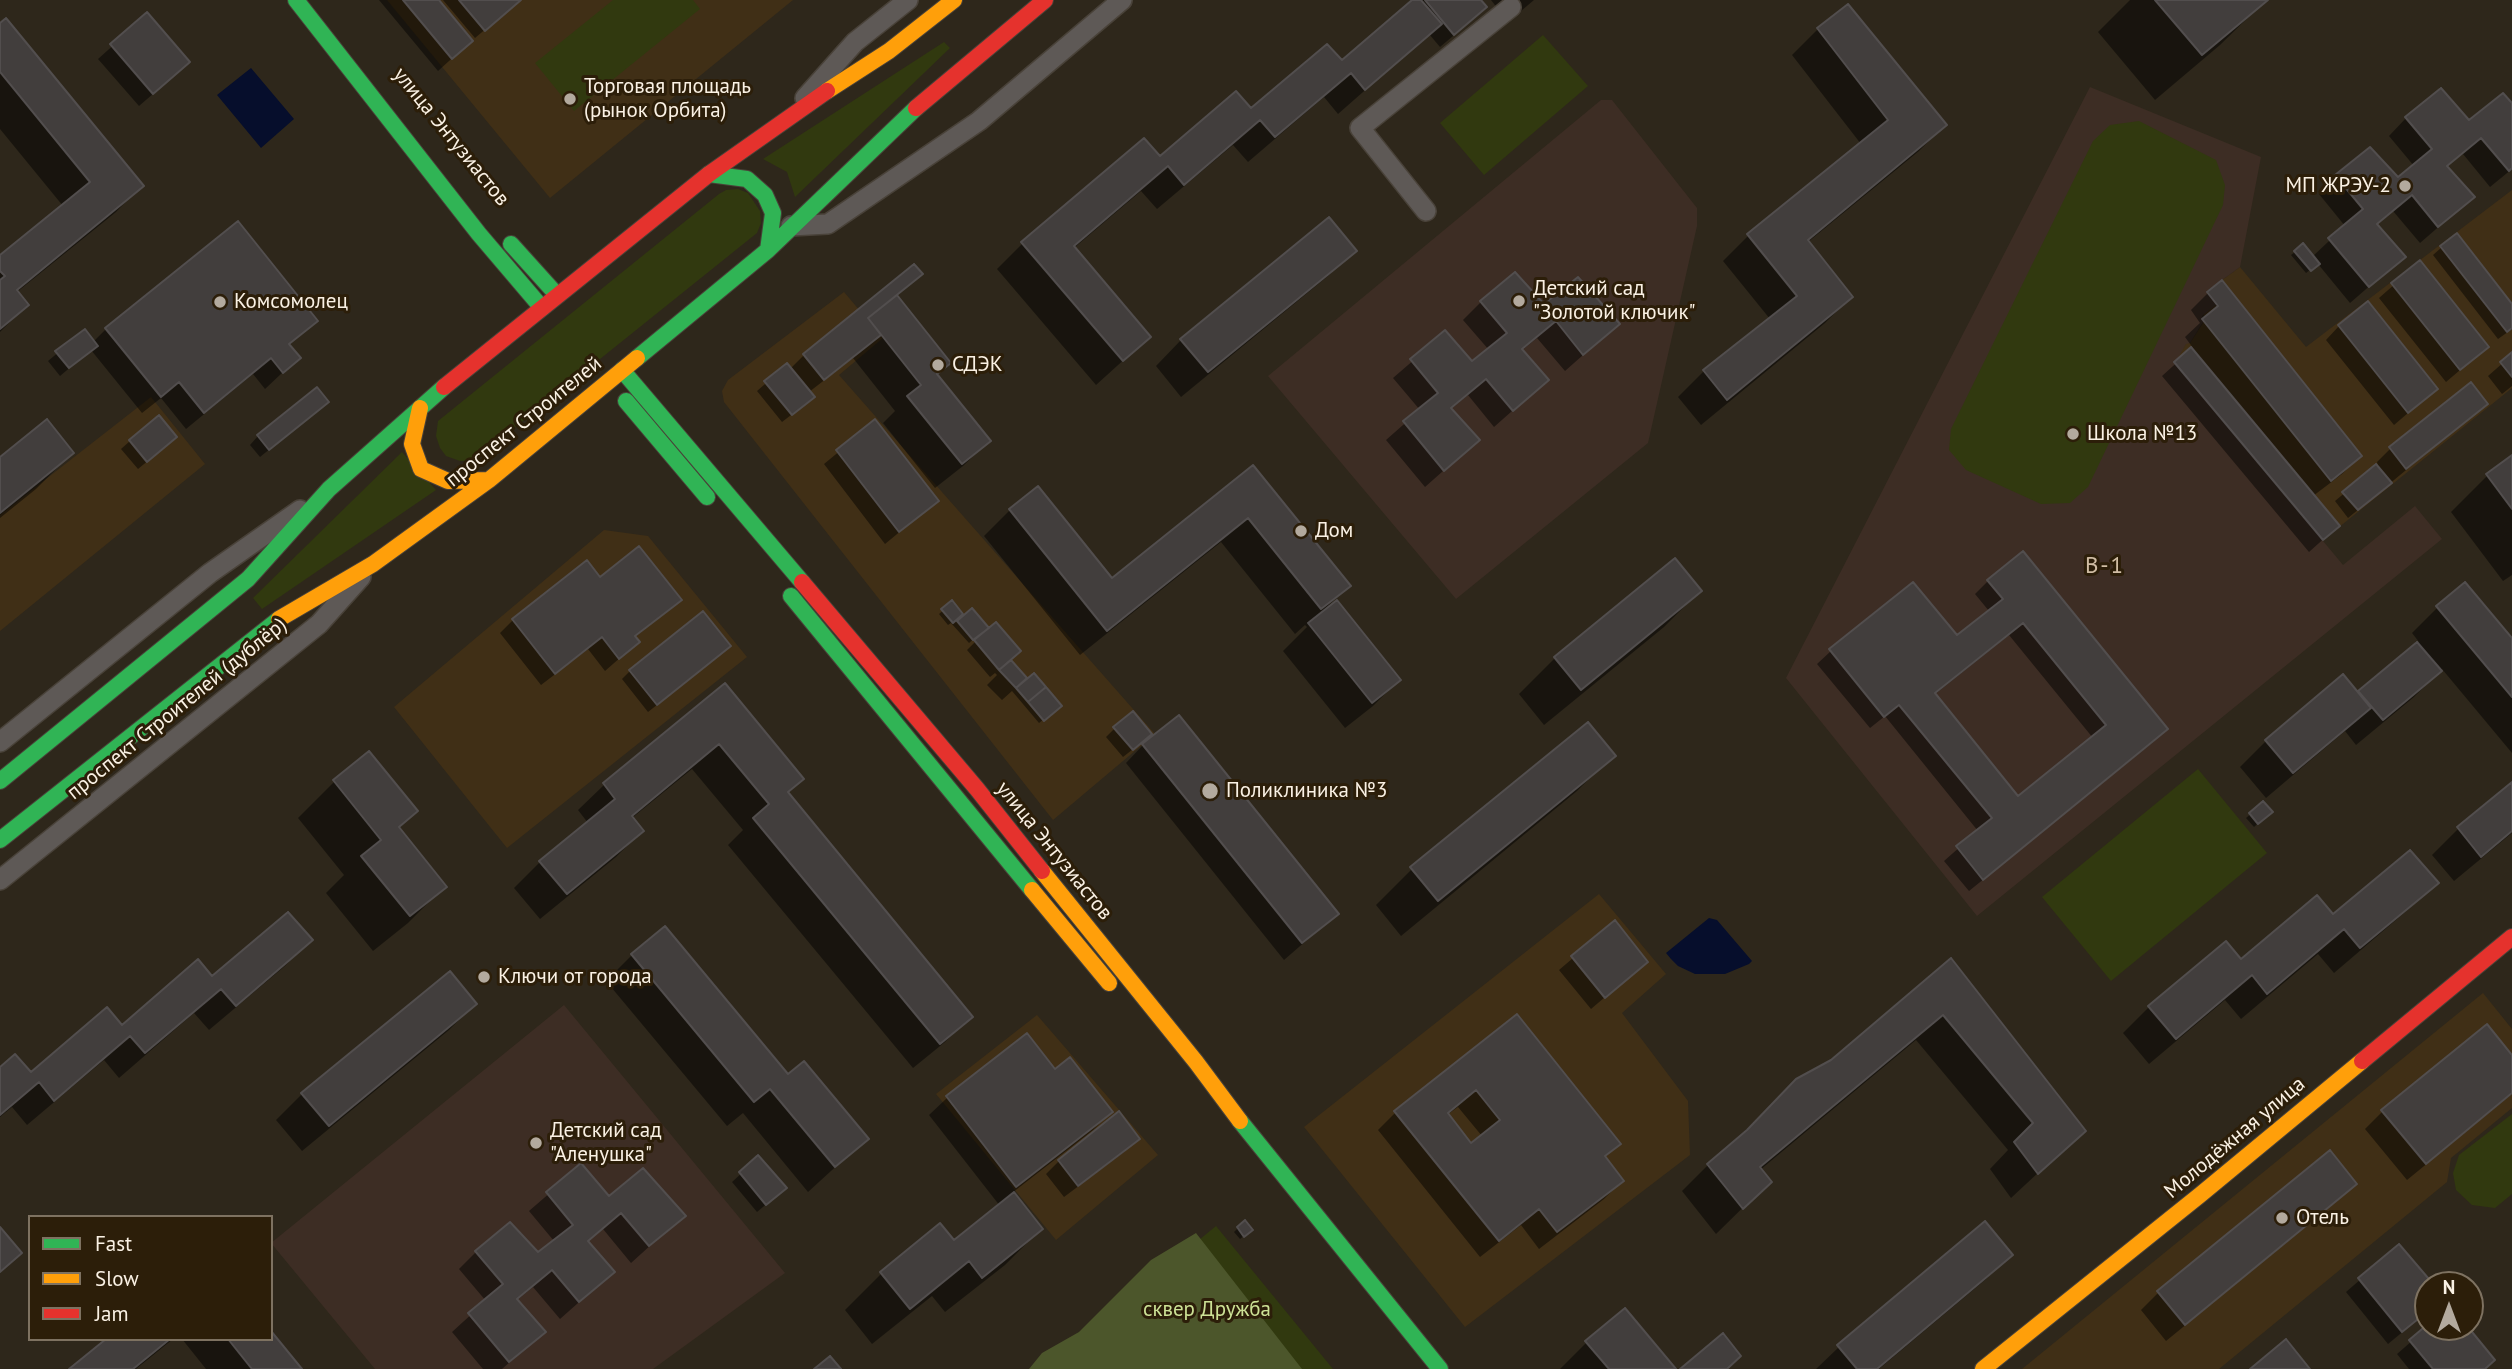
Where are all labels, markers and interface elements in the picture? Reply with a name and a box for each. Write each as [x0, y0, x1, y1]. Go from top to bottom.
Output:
street label: улица Энтузиастов [387, 63, 515, 211]
place label: Торговая площадь (рынок Орбита) [584, 74, 751, 124]
marker: Торговая площадь (рынок Орбита) [562, 91, 578, 107]
place label: МП ЖРЭУ-2 [2285, 173, 2391, 199]
marker: МП ЖРЭУ-2 [2397, 178, 2413, 194]
place label: Детский сад "Золотой ключик" [1533, 276, 1696, 326]
place label: Комсомолец [234, 289, 348, 315]
marker: Детский сад "Золотой ключик" [1511, 293, 1527, 309]
marker: Комсомолец [212, 294, 228, 310]
street label: проспект Строителей [441, 351, 607, 493]
place label: СДЭК [952, 352, 1003, 378]
marker: СДЭК [930, 357, 946, 373]
place label: Школа №13 [2087, 421, 2197, 447]
marker: Школа №13 [2065, 426, 2081, 442]
place label: Дом [1315, 518, 1353, 544]
marker: Дом [1293, 523, 1309, 539]
district label: В-1 [2085, 552, 2125, 580]
street label: проспект Строителей (дублёр) [62, 613, 292, 805]
street label: улица Энтузиастов [990, 777, 1118, 925]
place label: Поликлиника №3 [1226, 778, 1387, 804]
marker: Поликлиника №3 [1200, 781, 1220, 801]
place label: Ключи от города [498, 964, 652, 990]
marker: Ключи от города [476, 969, 492, 985]
street label: Молодёжная улица [2160, 1072, 2310, 1204]
place label: Детский сад "Аленушка" [550, 1118, 662, 1168]
marker: Детский сад "Аленушка" [528, 1135, 544, 1151]
place label: Отель [2296, 1205, 2349, 1231]
marker: Отель [2274, 1210, 2290, 1226]
legend [28, 1215, 273, 1341]
text: Fast [95, 1230, 132, 1257]
text: Slow [95, 1265, 139, 1292]
north arrow [2414, 1271, 2484, 1341]
text: N [2443, 1275, 2455, 1299]
park label: сквер Дружба [1143, 1297, 1271, 1323]
text: Jam [95, 1300, 129, 1327]

